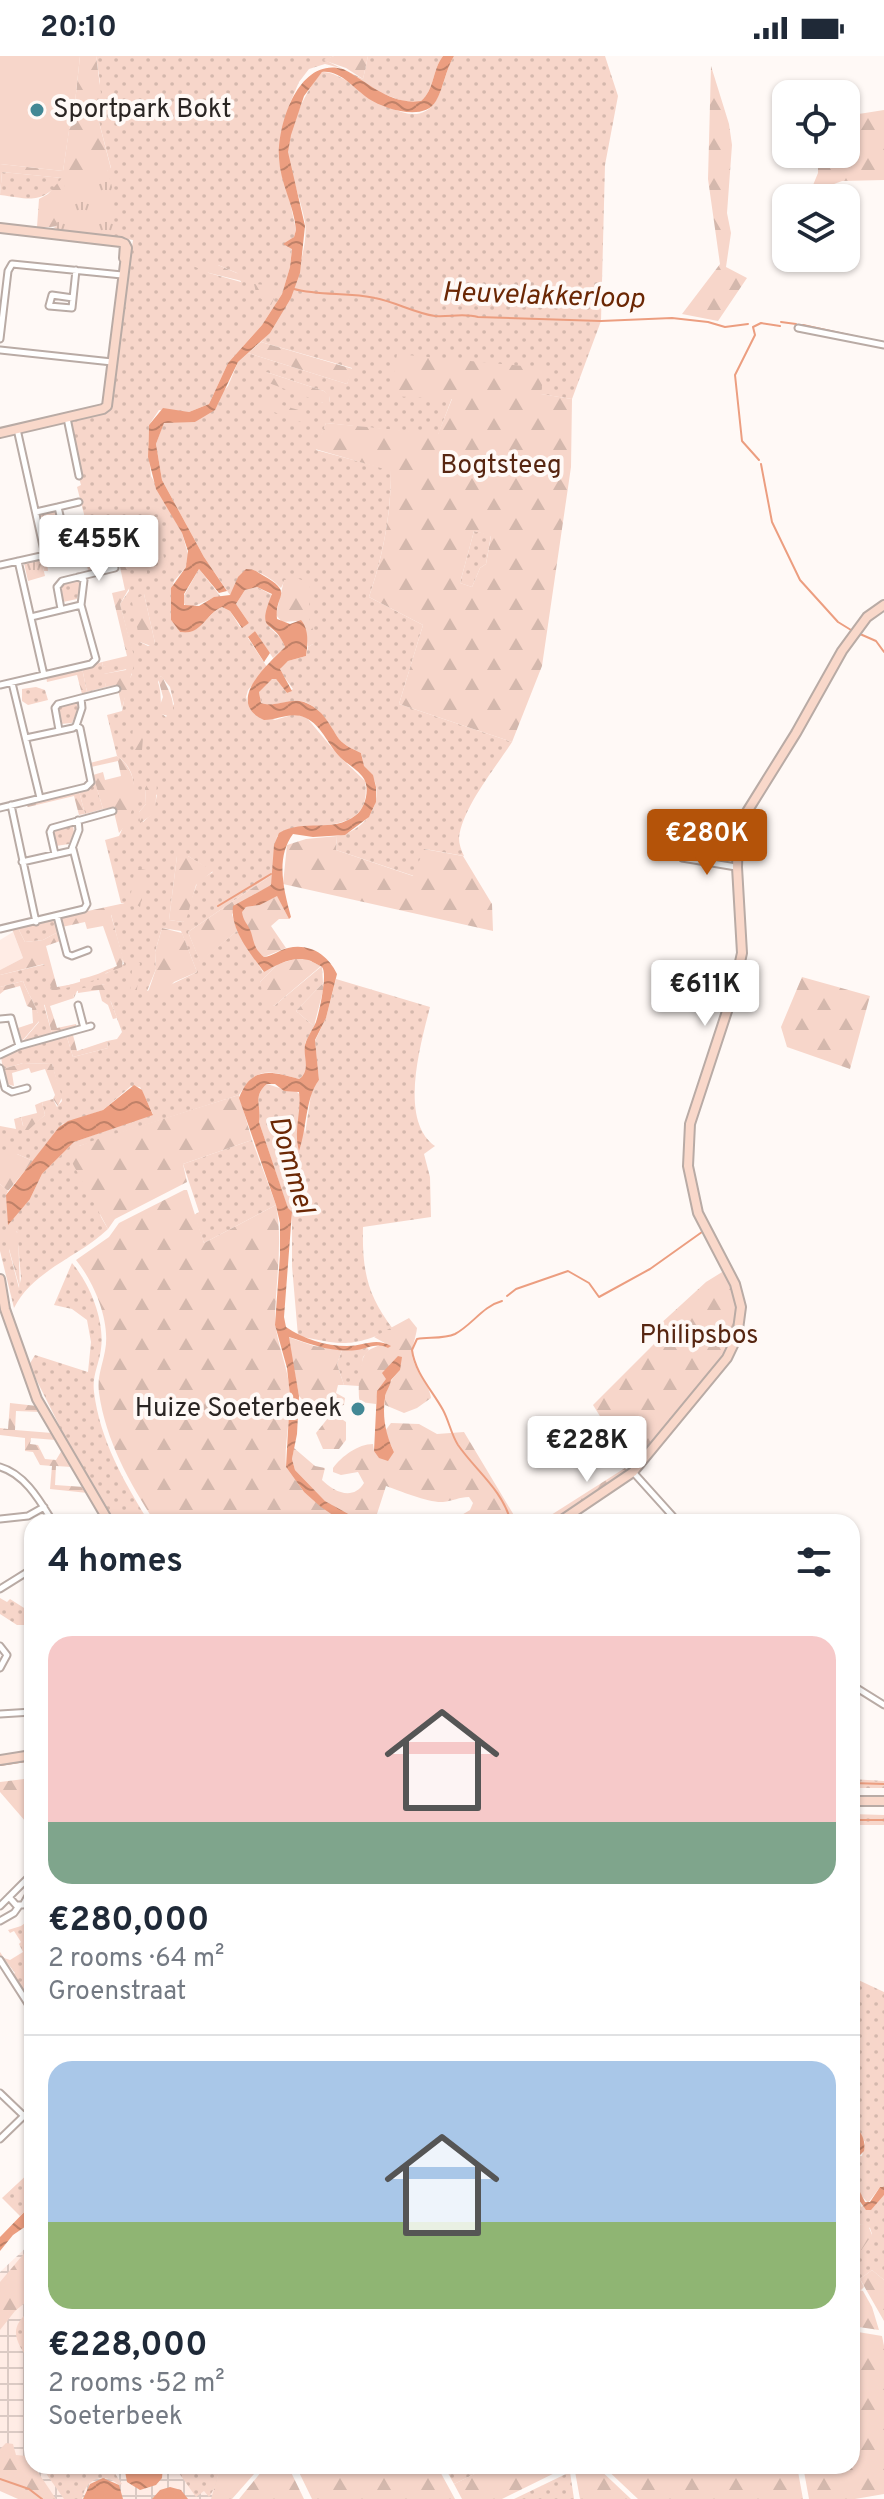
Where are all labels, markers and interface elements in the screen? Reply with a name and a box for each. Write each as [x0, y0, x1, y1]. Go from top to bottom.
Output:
text: 20:10 [40, 10, 117, 47]
map controls [772, 80, 860, 272]
button: locate [772, 80, 860, 168]
place label: Sportpark Bokt [53, 94, 232, 127]
marker: Sportpark Bokt [28, 101, 46, 119]
button: layers [772, 184, 860, 272]
water label: Heuvelakkerloop [441, 275, 646, 319]
park label: Bogtsteeg [440, 450, 562, 483]
pin: €455K [43, 515, 155, 583]
text: €455K [57, 524, 141, 557]
pin: €280K [651, 809, 763, 877]
text: €280K [665, 818, 749, 851]
pin: €611K [649, 960, 761, 1028]
text: €611K [669, 969, 741, 1002]
water label: Dommel [259, 1112, 322, 1220]
park label: Philipsbos [639, 1320, 759, 1353]
place label: Huize Soeterbeek [135, 1393, 342, 1426]
marker: Huize Soeterbeek [349, 1400, 367, 1418]
pin: €228K [531, 1416, 643, 1484]
text: €228K [546, 1425, 628, 1458]
icon: filters [792, 1540, 836, 1584]
text: 4 homes [48, 1541, 183, 1584]
icon: home [370, 1688, 514, 1832]
text: €280,000 [48, 1900, 209, 1943]
text: 2 rooms · 64 m² [48, 1943, 224, 1976]
text: Groenstraat [48, 1976, 186, 2009]
icon: home [370, 2113, 514, 2257]
text: €228,000 [48, 2325, 208, 2368]
text: 2 rooms · 52 m² [48, 2368, 225, 2401]
text: Soeterbeek [48, 2401, 183, 2434]

